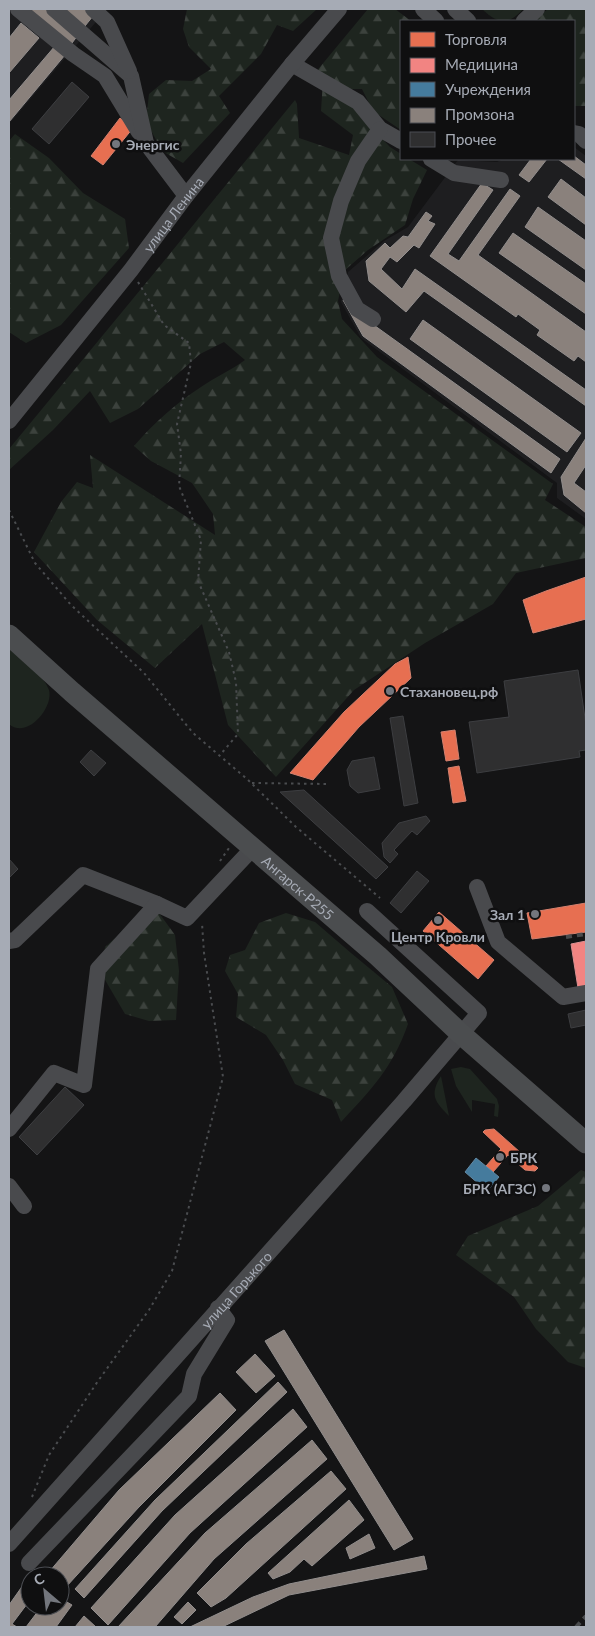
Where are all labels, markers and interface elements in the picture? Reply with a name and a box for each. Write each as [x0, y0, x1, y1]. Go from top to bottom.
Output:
legend [400, 20, 575, 160]
text: Торговля [445, 30, 507, 48]
text: Медицина [445, 55, 518, 73]
text: Учреждения [445, 80, 531, 98]
text: Промзона [445, 105, 515, 123]
text: Прочее [445, 130, 496, 148]
place label: Энергис [126, 136, 180, 153]
marker: Энергис [110, 138, 122, 150]
street label: улица Ленина [139, 173, 207, 255]
place label: Стахановец.рф [400, 683, 498, 700]
marker: Стахановец.рф [384, 685, 396, 697]
street label: Ангарск-Р255 [259, 852, 338, 923]
place label: Зал 1 [490, 906, 525, 923]
marker: Зал 1 [529, 908, 541, 920]
marker: Центр Кровли [432, 914, 444, 926]
place label: Центр Кровли [391, 928, 485, 945]
place label: БРК [510, 1149, 537, 1166]
marker: БРК [494, 1151, 506, 1163]
place label: БРК (АГЗС) [463, 1180, 536, 1197]
marker: БРК (АГЗС) [540, 1182, 552, 1194]
street label: улица Горького [197, 1247, 275, 1332]
north arrow [20, 1566, 70, 1616]
text: С [31, 1569, 47, 1589]

